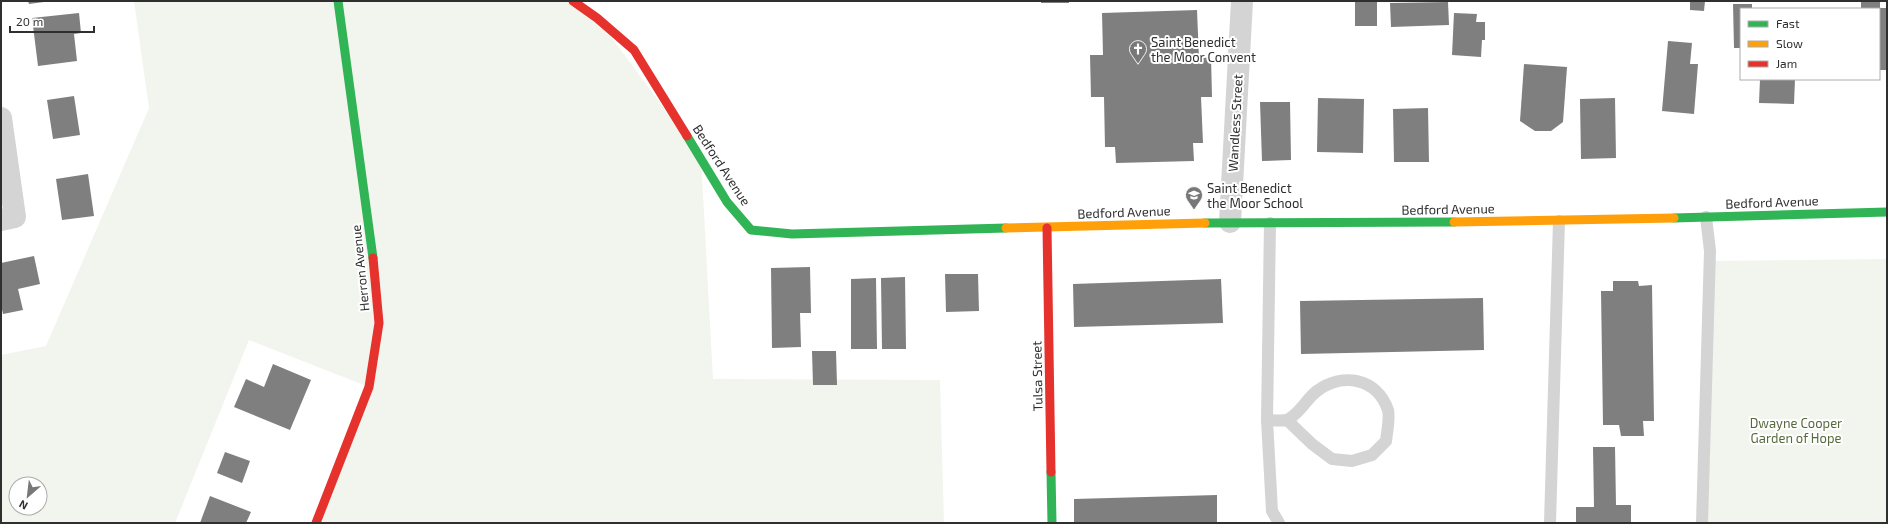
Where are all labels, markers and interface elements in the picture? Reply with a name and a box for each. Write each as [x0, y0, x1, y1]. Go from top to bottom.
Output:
scale bar [10, 8, 94, 34]
legend [1740, 8, 1880, 80]
text: 20 m [16, 14, 43, 28]
text: Fast [1776, 16, 1800, 30]
place label: Saint Benedict the Moor Convent [1151, 34, 1256, 65]
text: Slow [1776, 36, 1803, 50]
church icon: Saint Benedict the Moor Convent [1128, 39, 1148, 64]
text: Jam [1776, 56, 1797, 70]
street label: Wandless Street [1224, 74, 1246, 172]
street label: Bedford Avenue [690, 121, 754, 209]
place label: Saint Benedict the Moor School [1207, 180, 1303, 211]
school or university icon: Saint Benedict the Moor School [1184, 185, 1204, 210]
street label: Bedford Avenue [1725, 192, 1819, 212]
street label: Bedford Avenue [1401, 200, 1495, 218]
street label: Bedford Avenue [1077, 202, 1171, 222]
street label: Herron Avenue [347, 224, 373, 312]
street label: Tulsa Street [1028, 341, 1046, 411]
park label: Dwayne Cooper Garden of Hope [1750, 415, 1842, 446]
north arrow [8, 476, 48, 516]
text: N [16, 498, 30, 513]

